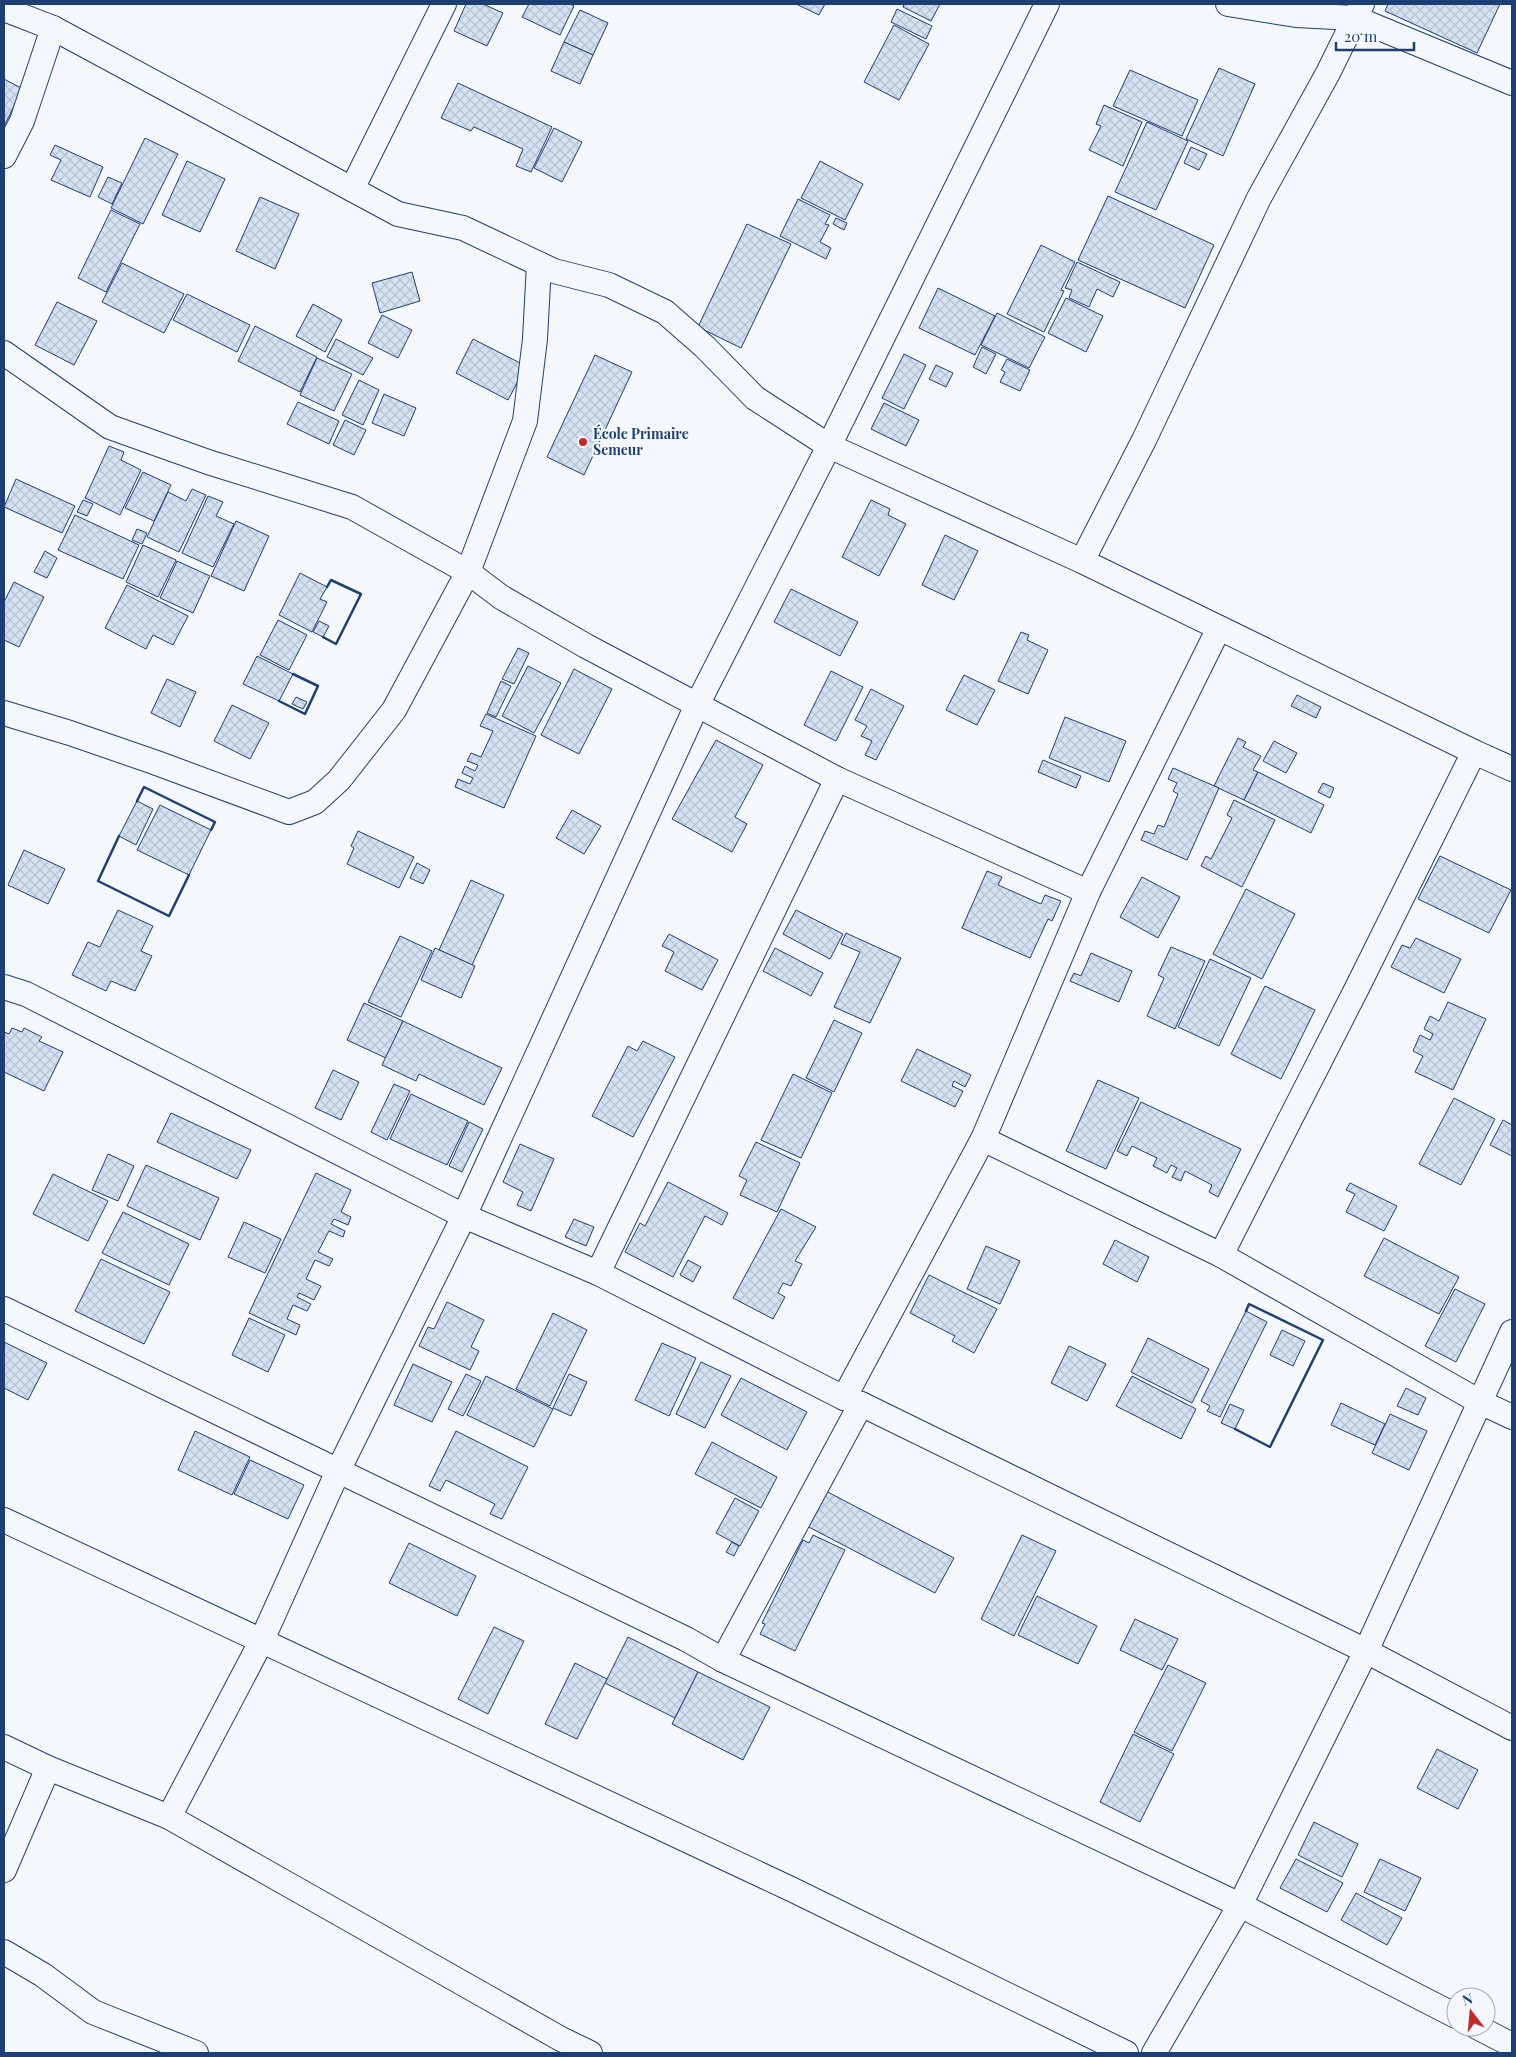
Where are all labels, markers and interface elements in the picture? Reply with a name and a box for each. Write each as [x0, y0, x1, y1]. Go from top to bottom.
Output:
scale bar [1336, 20, 1414, 52]
text: 20 m [1344, 26, 1378, 46]
place label: École Primaire Semeur [593, 424, 689, 459]
marker: École Primaire Semeur [577, 436, 589, 448]
north arrow [1446, 1987, 1496, 2037]
text: N [1460, 1988, 1475, 2010]

